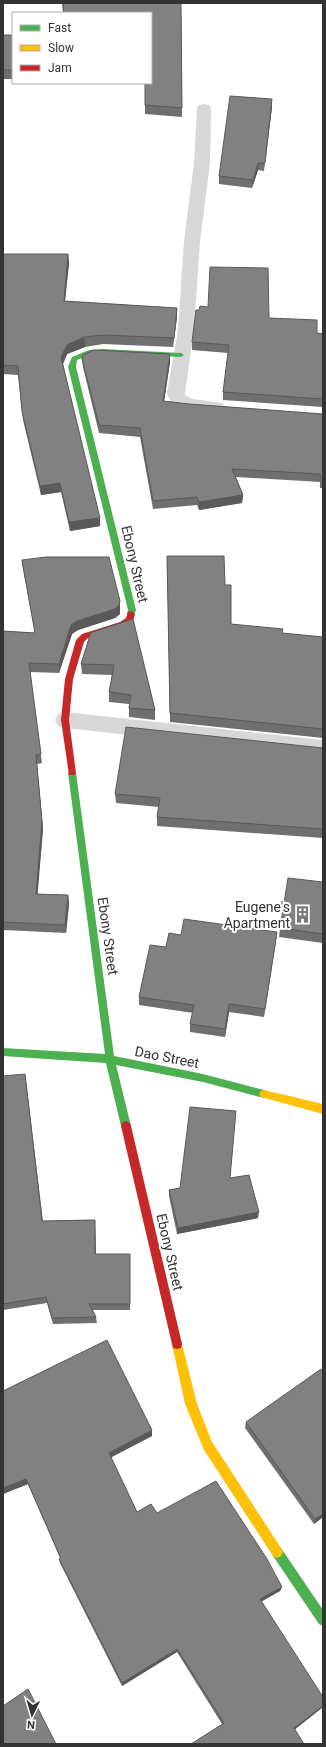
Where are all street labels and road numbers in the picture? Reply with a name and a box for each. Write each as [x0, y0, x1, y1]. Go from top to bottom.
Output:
street label: Ebony Street [118, 524, 152, 604]
street label: Ebony Street [95, 896, 121, 976]
street label: Dao Street [133, 1043, 201, 1071]
street label: Ebony Street [153, 1212, 187, 1292]

